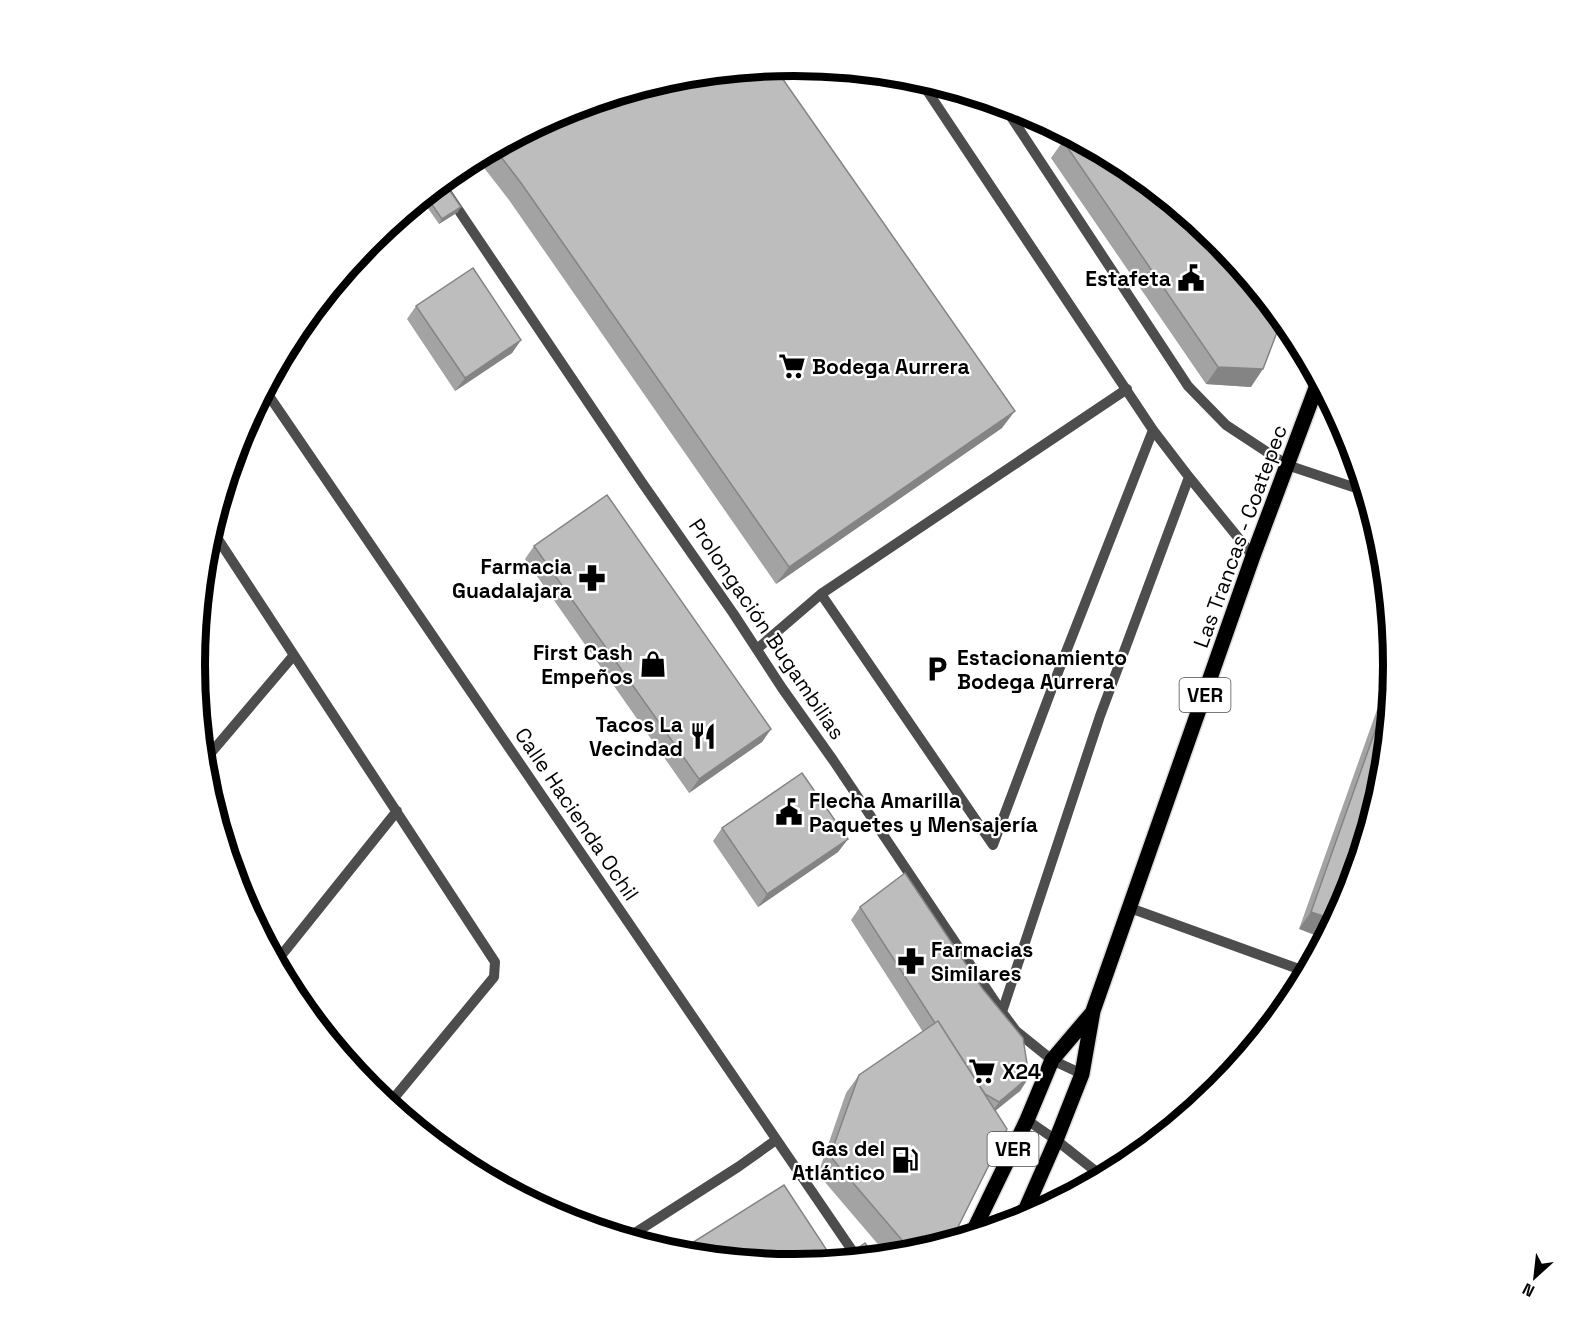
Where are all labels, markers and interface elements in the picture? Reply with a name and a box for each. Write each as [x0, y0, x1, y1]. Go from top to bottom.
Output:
public building icon: Estafeta [1176, 263, 1206, 293]
place label: Estafeta [1085, 265, 1171, 292]
supermarket icon: Bodega Aurrera [777, 351, 807, 381]
place label: Bodega Aurrera [812, 353, 970, 380]
street label: Las Trancas - Coatepec [1187, 421, 1293, 651]
street label: Prolongación Bugambilias [683, 513, 851, 745]
place label: Farmacia Guadalajara [452, 553, 572, 604]
pharmacy icon: Farmacia Guadalajara [577, 563, 607, 593]
place label: First Cash Empeños [533, 639, 633, 690]
place label: Estacionamiento Bodega Aurrera [957, 644, 1127, 695]
shop icon: First Cash Empeños [638, 649, 668, 679]
parking icon: Estacionamiento Bodega Aurrera [922, 654, 952, 684]
road number: VER [1180, 678, 1230, 712]
place label: Tacos La Vecindad [589, 711, 683, 762]
restaurant icon: Tacos La Vecindad [688, 721, 718, 751]
street label: Calle Hacienda Ochil [509, 722, 645, 906]
place label: Flecha Amarilla Paquetes y Mensajería [809, 787, 1038, 838]
public building icon: Flecha Amarilla Paquetes y Mensajería [774, 797, 804, 827]
place label: Farmacias Similares [931, 936, 1033, 987]
pharmacy icon: Farmacias Similares [896, 946, 926, 976]
supermarket icon: X24 [967, 1056, 997, 1086]
place label: X24 [1002, 1058, 1041, 1085]
road number: VER [988, 1132, 1038, 1166]
place label: Gas del Atlántico [792, 1135, 885, 1186]
fuel station icon: Gas del Atlántico [890, 1145, 920, 1175]
north arrow [1505, 1247, 1565, 1307]
text: N [1519, 1278, 1538, 1302]

